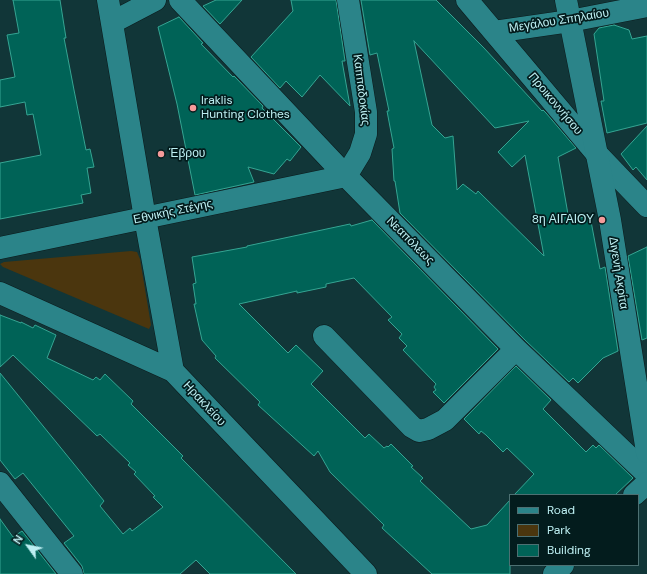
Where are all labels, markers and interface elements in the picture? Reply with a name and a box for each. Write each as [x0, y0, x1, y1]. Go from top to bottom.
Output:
street label: Μεγάλου Σπηλαίου [508, 6, 610, 36]
street label: Καππαδοκίας [349, 53, 373, 127]
street label: Προικοννήσου [525, 70, 585, 138]
place label: Iraklis Hunting Clothes [201, 94, 290, 122]
marker: Iraklis Hunting Clothes [188, 103, 198, 113]
place label: Έβρου [169, 147, 205, 161]
marker: Έβρου [156, 149, 166, 159]
street label: Εθνικής Στέγης [132, 197, 214, 227]
place label: 8η ΑΙΓΑΙΟΥ [532, 213, 594, 227]
street label: Νεαπόλεως [383, 214, 437, 268]
marker: 8η ΑΙΓΑΙΟΥ [597, 215, 607, 225]
street label: Διγενή Ακρίτα [605, 236, 631, 310]
street label: Ηρακλείου [180, 379, 228, 429]
legend [509, 494, 639, 566]
text: Road [547, 502, 575, 518]
text: Park [547, 522, 571, 538]
north arrow [8, 526, 48, 566]
text: N [10, 532, 26, 547]
text: Building [547, 542, 591, 558]

